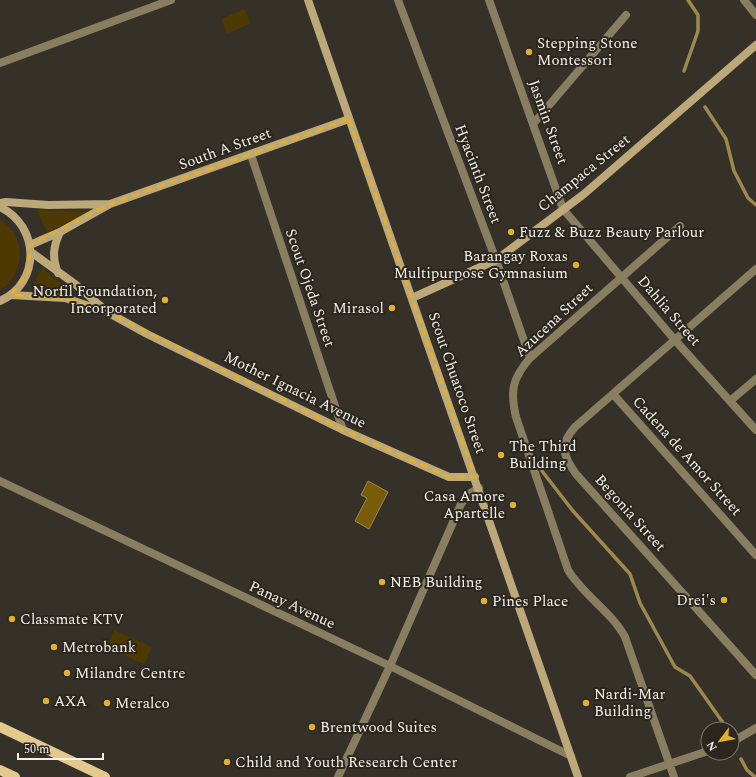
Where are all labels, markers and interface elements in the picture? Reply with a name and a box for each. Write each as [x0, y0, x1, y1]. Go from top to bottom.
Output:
place label: Stepping Stone Montessori [537, 32, 638, 72]
marker: Stepping Stone Montessori [524, 47, 534, 57]
street label: Jasmin Street [522, 76, 574, 168]
street label: Hyacinth Street [449, 121, 507, 227]
street label: South A Street [176, 122, 274, 176]
street label: Champaca Street [533, 128, 635, 218]
place label: Fuzz & Buzz Beauty Parlour [519, 221, 704, 244]
street label: Scout Ojeda Street [279, 226, 341, 350]
marker: Fuzz & Buzz Beauty Parlour [506, 227, 516, 237]
place label: Barangay Roxas Multipurpose Gymnasium [394, 245, 568, 285]
marker: Barangay Roxas Multipurpose Gymnasium [571, 260, 581, 270]
street label: Dahlia Street [632, 271, 706, 351]
street label: Azucena Street [510, 277, 598, 363]
place label: Norfil Foundation, Incorporated [33, 280, 157, 320]
marker: Norfil Foundation, Incorporated [160, 295, 170, 305]
place label: Mirasol [332, 297, 384, 320]
marker: Mirasol [387, 303, 397, 313]
street label: Scout Chuatoco Street [422, 309, 492, 457]
street label: Mother Ignacia Avenue [220, 346, 370, 434]
street label: Cadena de Amor Street [627, 391, 747, 521]
place label: The Third Building [509, 435, 577, 475]
marker: The Third Building [496, 450, 506, 460]
street label: Begonia Street [589, 469, 671, 557]
place label: Casa Amore Apartelle [424, 485, 505, 525]
marker: Casa Amore Apartelle [508, 500, 518, 510]
place label: NEB Building [390, 571, 483, 594]
street label: Panay Avenue [245, 575, 339, 635]
marker: NEB Building [377, 577, 387, 587]
place label: Drei's [676, 589, 716, 612]
place label: Pines Place [492, 590, 568, 613]
marker: Drei's [719, 595, 729, 605]
marker: Pines Place [479, 596, 489, 606]
place label: Classmate KTV [20, 608, 124, 631]
marker: Classmate KTV [7, 614, 17, 624]
place label: Metrobank [62, 636, 136, 659]
marker: Metrobank [49, 642, 59, 652]
place label: Milandre Centre [75, 662, 185, 685]
marker: Milandre Centre [62, 668, 72, 678]
place label: Nardi-Mar Building [594, 683, 666, 723]
place label: AXA [54, 690, 87, 713]
place label: Meralco [115, 692, 170, 715]
marker: AXA [41, 696, 51, 706]
marker: Meralco [102, 698, 112, 708]
marker: Nardi-Mar Building [581, 698, 591, 708]
place label: Brentwood Suites [320, 716, 437, 739]
north arrow [700, 721, 740, 761]
marker: Brentwood Suites [307, 722, 317, 732]
scale bar [18, 735, 103, 761]
text: N [702, 738, 722, 754]
text: 50 m [24, 740, 49, 759]
place label: Child and Youth Research Center [235, 751, 457, 774]
marker: Child and Youth Research Center [222, 757, 232, 767]

